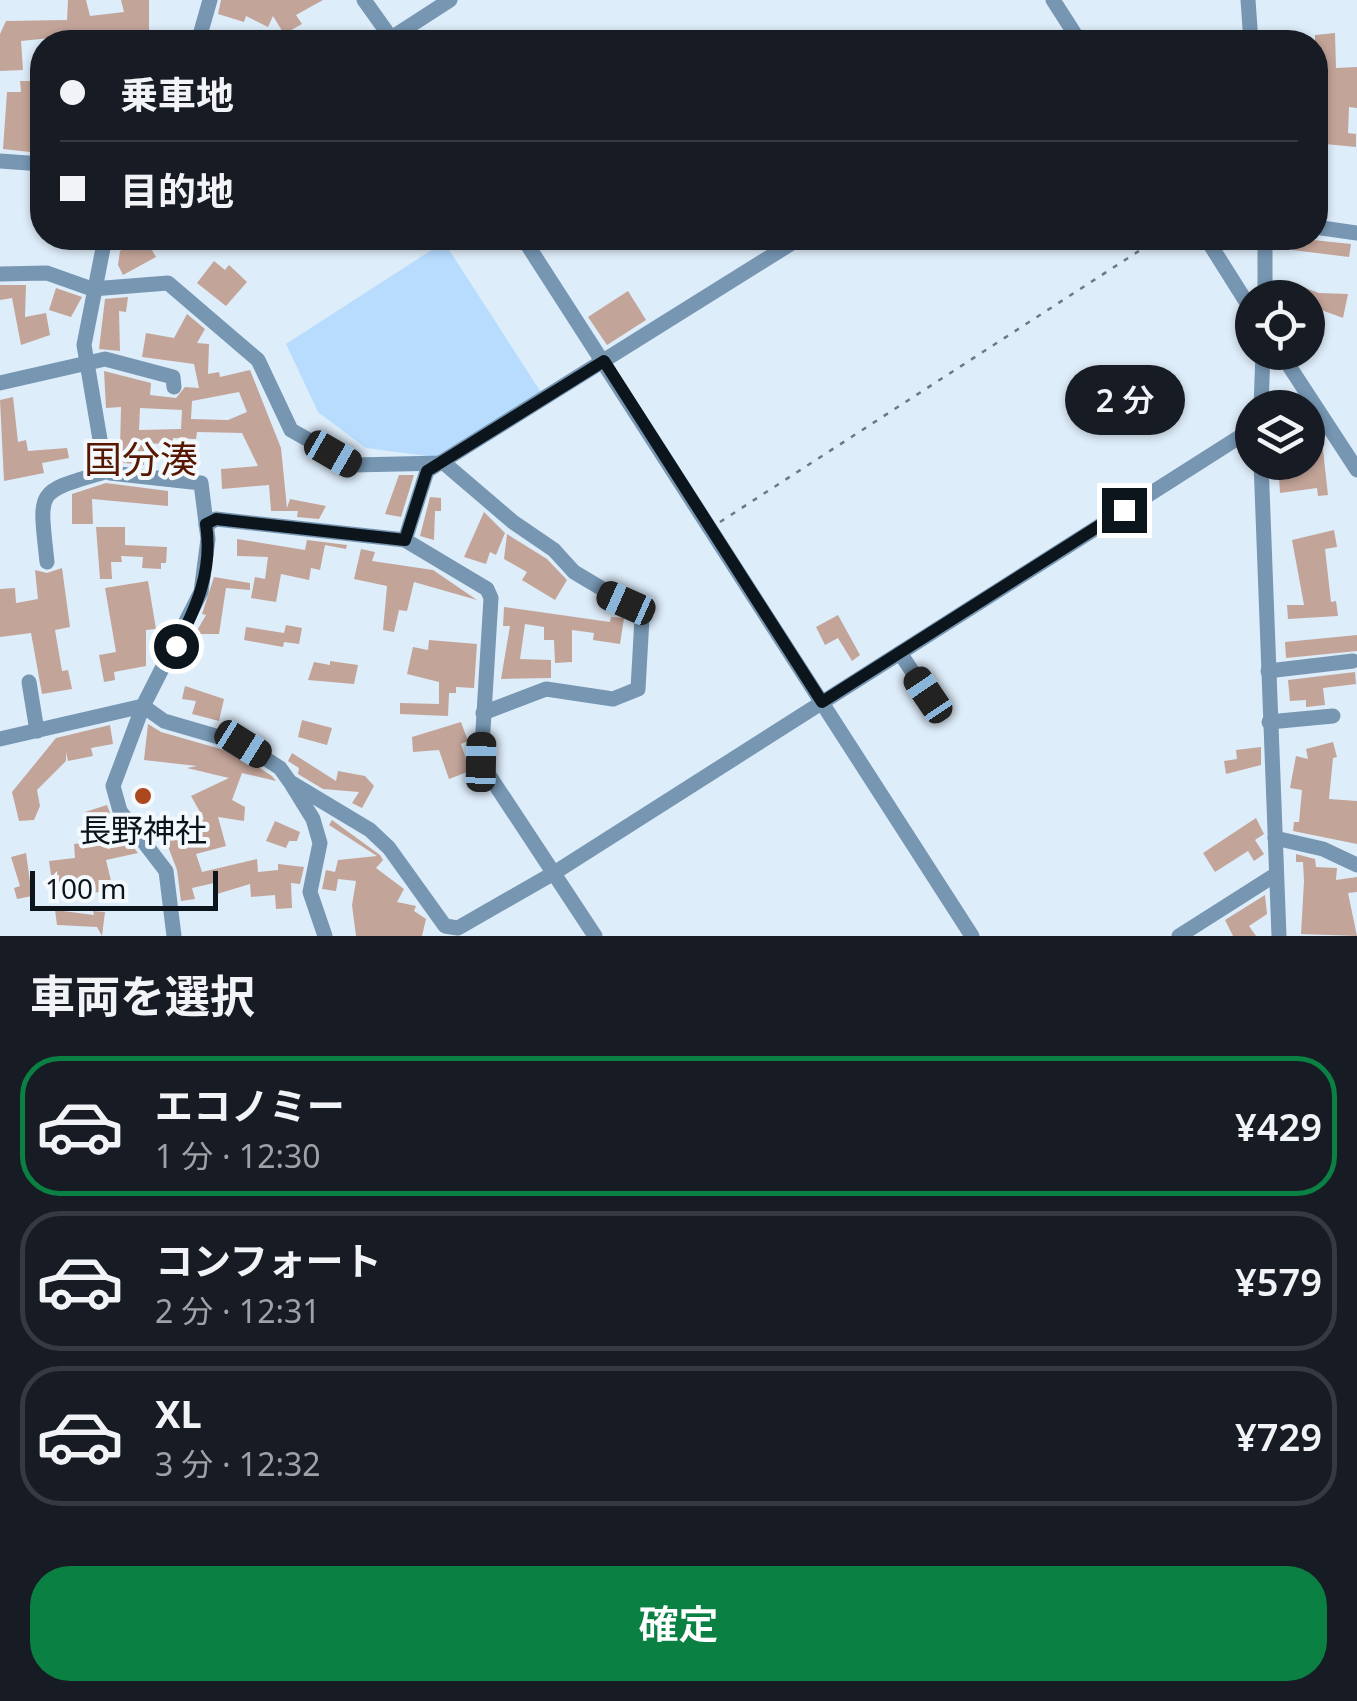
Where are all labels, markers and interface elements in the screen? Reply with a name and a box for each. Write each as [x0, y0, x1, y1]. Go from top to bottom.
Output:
text: 乗車地 [120, 68, 234, 120]
text: 目的地 [120, 164, 234, 216]
map controls [1235, 280, 1325, 480]
button: locate [1235, 280, 1325, 370]
callout: 2 分 [1064, 365, 1184, 435]
text: 2 分 [1096, 378, 1154, 421]
button: layers [1235, 390, 1325, 480]
car [300, 426, 366, 482]
district label: 国分湊 [84, 432, 198, 484]
route end [1102, 488, 1147, 533]
car [592, 577, 660, 629]
route start [154, 624, 199, 669]
car [899, 662, 957, 728]
car [210, 715, 276, 773]
car [465, 732, 497, 792]
marker: 長野神社 [132, 785, 154, 807]
place label: 長野神社 [79, 808, 207, 851]
scale bar [30, 866, 218, 910]
text: 100 m [45, 869, 127, 907]
text: 車両を選択 [30, 965, 255, 1026]
text: エコノミー [155, 1079, 345, 1131]
icon: car [35, 1081, 125, 1171]
text: ¥429 [1235, 1100, 1322, 1152]
text: 1 分 · 12:30 [155, 1134, 321, 1177]
text: コンフォート [155, 1234, 382, 1286]
icon: car [35, 1236, 125, 1326]
text: ¥579 [1235, 1255, 1322, 1307]
text: 2 分 · 12:31 [155, 1289, 321, 1332]
text: XL [155, 1387, 202, 1439]
icon: car [35, 1391, 125, 1481]
text: ¥729 [1235, 1410, 1322, 1462]
text: 3 分 · 12:32 [155, 1442, 321, 1485]
button: 確定 [30, 1566, 1327, 1681]

